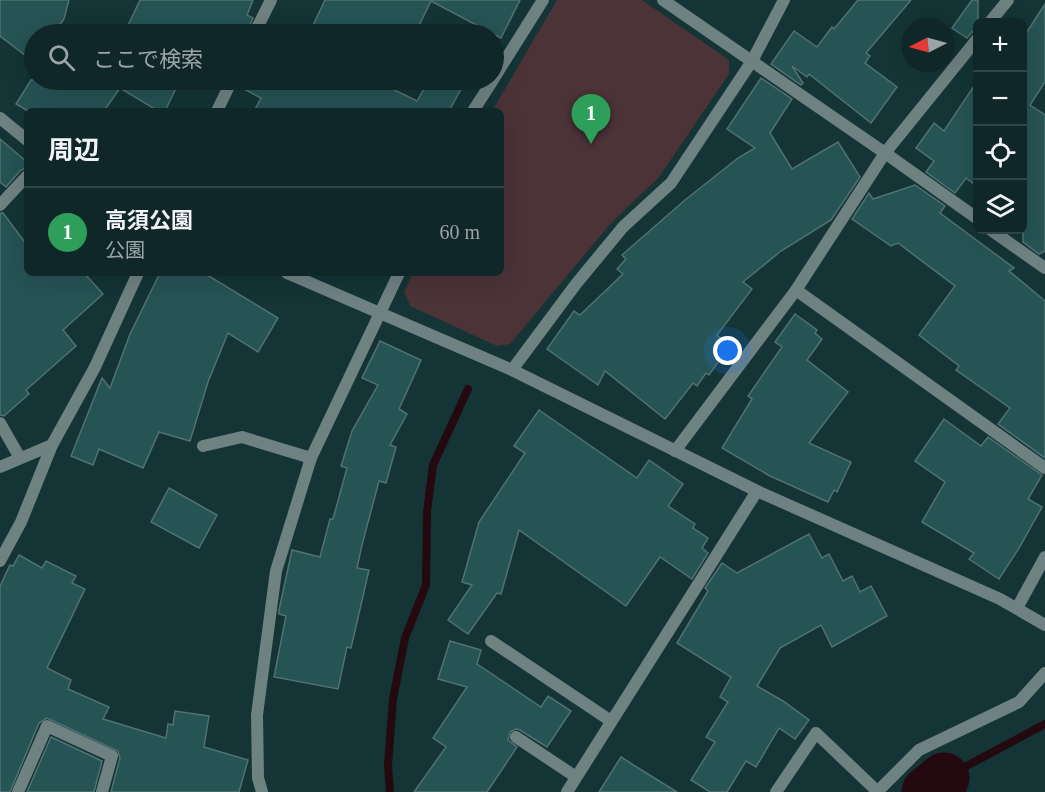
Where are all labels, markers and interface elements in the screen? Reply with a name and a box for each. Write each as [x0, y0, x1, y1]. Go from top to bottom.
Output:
north arrow [901, 18, 955, 72]
map controls [973, 18, 1027, 234]
button: + [973, 18, 1027, 72]
search box [24, 24, 504, 90]
icon: search [45, 41, 78, 74]
text: ここで検索 [93, 47, 203, 72]
button: − [973, 72, 1027, 126]
pin: 1 [572, 94, 610, 144]
button: locate [973, 126, 1027, 180]
text: 周辺 [48, 136, 100, 165]
button: layers [973, 180, 1027, 234]
text: 高須公園 [105, 208, 193, 233]
text: 1 [63, 221, 73, 243]
text: 60 m [439, 221, 480, 243]
text: 公園 [105, 239, 145, 261]
your location [713, 336, 742, 365]

